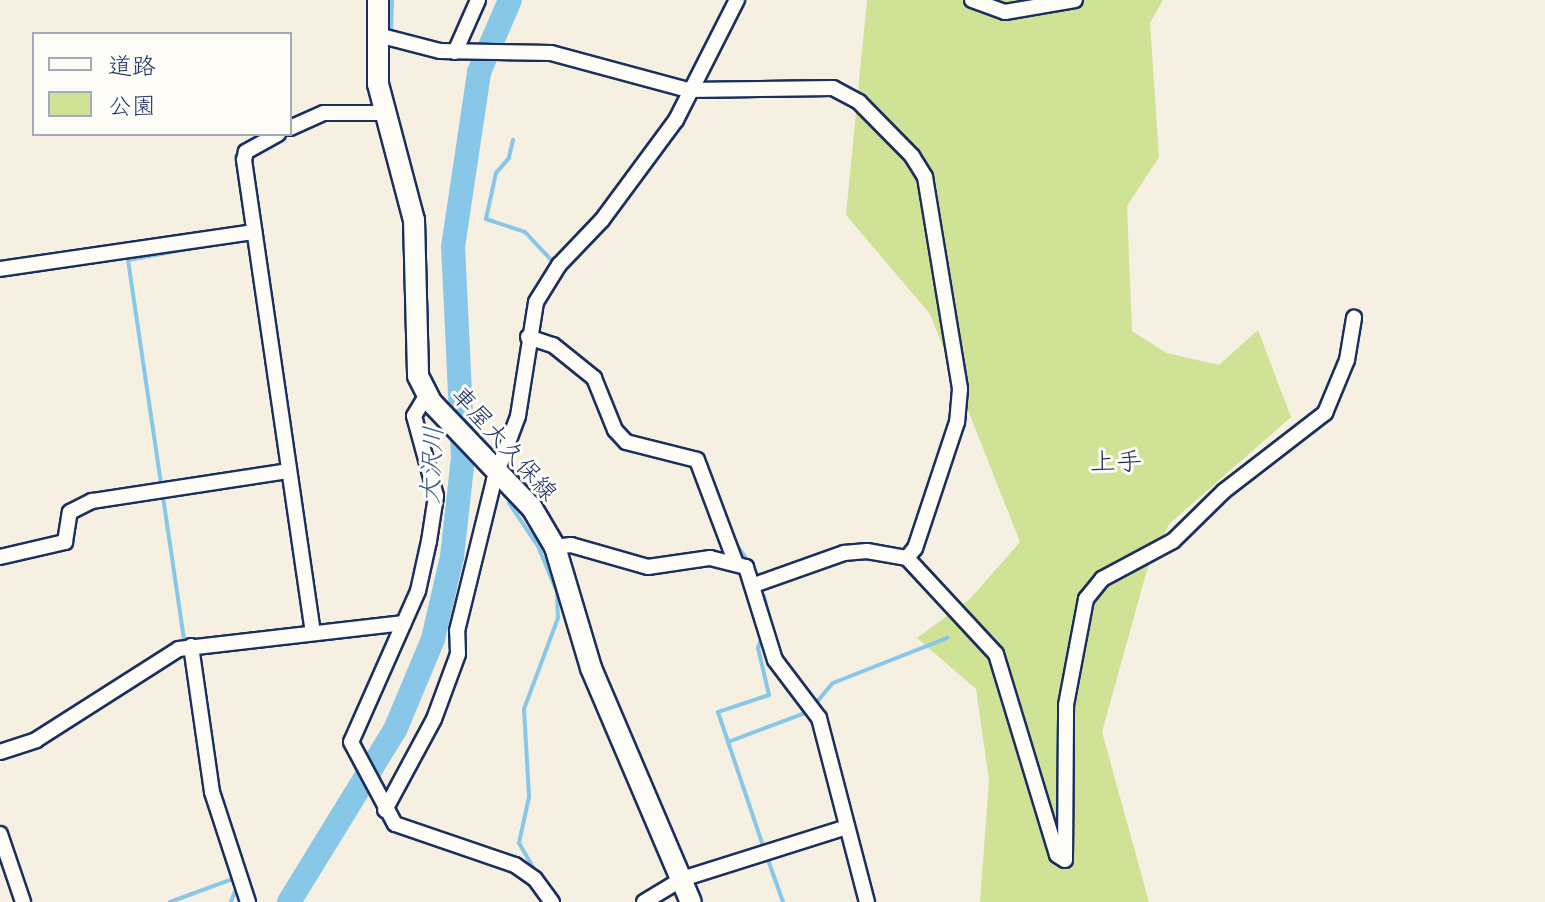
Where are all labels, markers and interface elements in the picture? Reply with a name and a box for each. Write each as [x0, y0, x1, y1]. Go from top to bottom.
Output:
legend [32, 32, 292, 136]
text: 道路 [108, 50, 156, 82]
text: 公園 [108, 90, 156, 122]
street label: 車屋大久保線 [445, 381, 563, 507]
water label: 大沢川 [413, 425, 449, 505]
district label: 上手 [1090, 445, 1142, 477]

